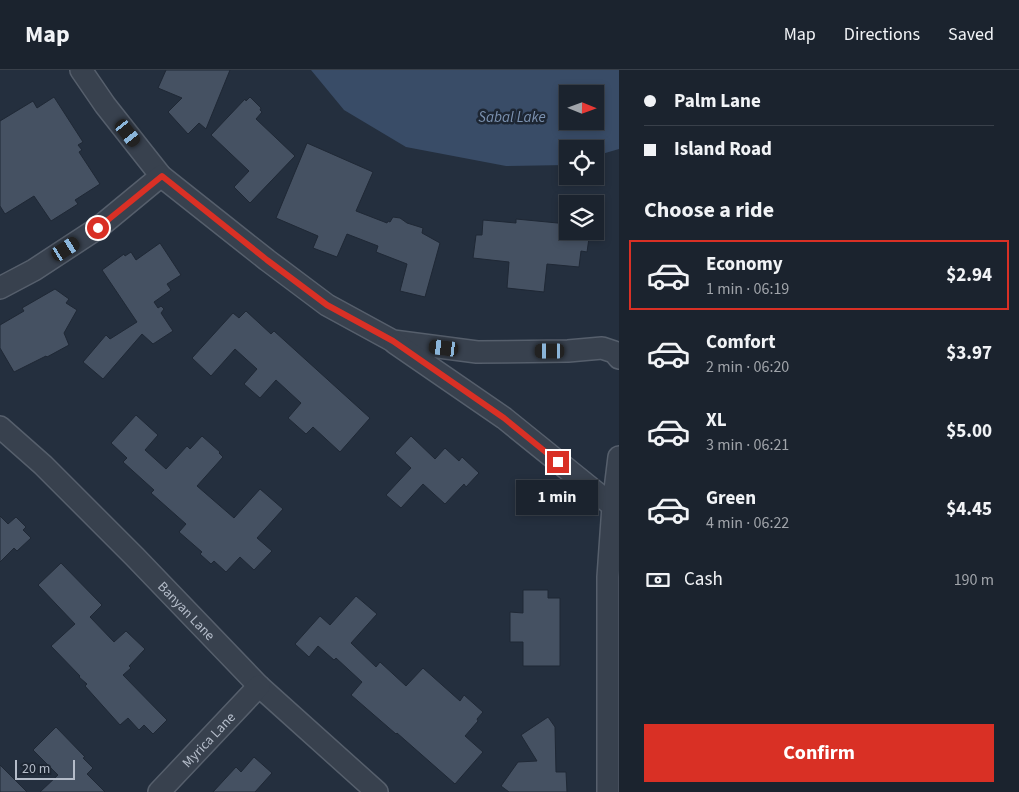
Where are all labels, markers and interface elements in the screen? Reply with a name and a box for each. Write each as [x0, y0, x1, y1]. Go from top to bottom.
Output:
text: Map [25, 17, 70, 52]
text: Map [784, 22, 816, 47]
text: Directions [844, 22, 920, 47]
text: Saved [948, 22, 994, 47]
north arrow [559, 85, 604, 130]
map controls [559, 85, 604, 240]
text: Palm Lane [674, 88, 761, 115]
water label: Sabal Lake [478, 107, 546, 128]
car [112, 117, 143, 149]
text: Island Road [674, 136, 772, 163]
button: locate [559, 140, 604, 185]
text: Choose a ride [644, 194, 774, 226]
button: layers [559, 195, 604, 240]
route start [87, 217, 109, 239]
car [49, 235, 82, 263]
text: Economy [706, 251, 783, 278]
icon: car [646, 253, 691, 298]
text: $2.94 [946, 262, 992, 289]
text: 1 min · 06:19 [706, 278, 789, 300]
text: Comfort [706, 329, 776, 356]
icon: car [646, 331, 691, 376]
car [428, 339, 459, 357]
text: $3.97 [946, 340, 992, 367]
car [535, 344, 565, 359]
text: 2 min · 06:20 [706, 356, 789, 378]
text: XL [706, 407, 727, 434]
icon: car [646, 409, 691, 454]
text: $5.00 [946, 418, 992, 445]
text: 3 min · 06:21 [706, 434, 789, 456]
route end [547, 451, 569, 473]
callout: 1 min [517, 480, 599, 514]
text: Green [706, 485, 756, 512]
text: 1 min [538, 486, 576, 508]
icon: car [646, 487, 691, 532]
text: $4.45 [946, 496, 992, 523]
text: 4 min · 06:22 [706, 512, 789, 534]
icon: cash [644, 566, 672, 594]
text: Cash [684, 566, 723, 593]
text: 190 m [954, 569, 994, 591]
street label: Banyan Lane [153, 577, 219, 646]
street label: Myrica Lane [178, 708, 240, 773]
button: Confirm [644, 724, 994, 782]
scale bar [15, 757, 75, 780]
text: 20 m [22, 759, 50, 779]

